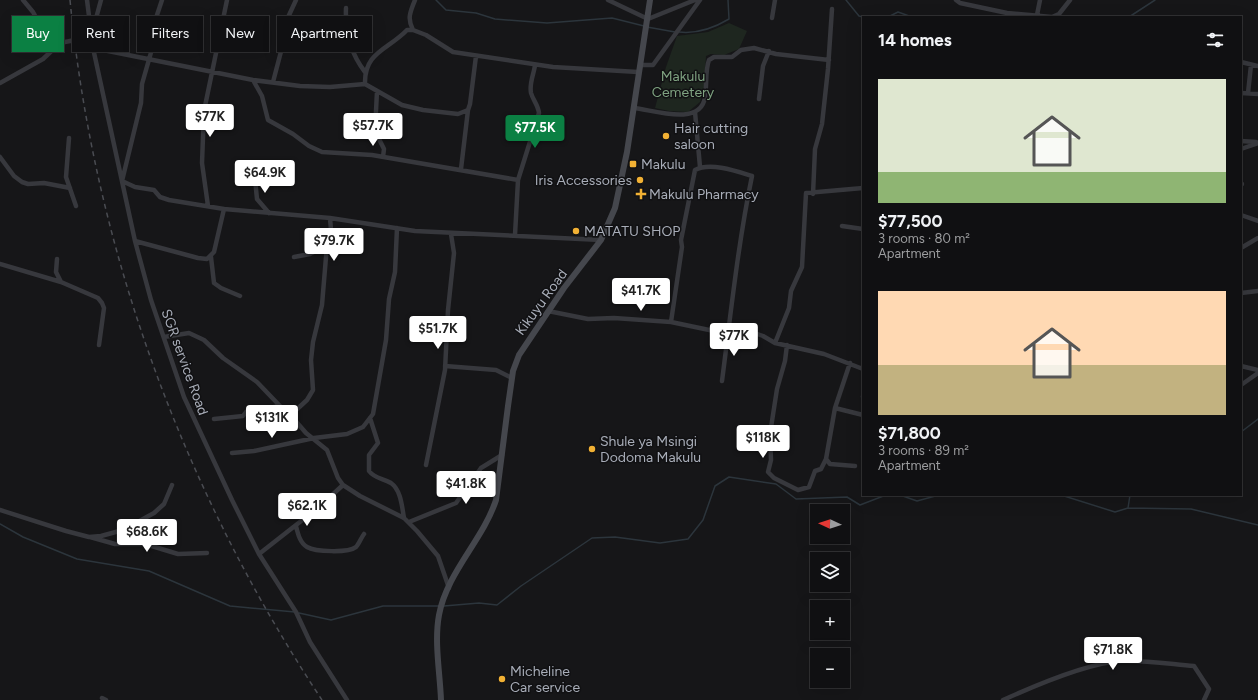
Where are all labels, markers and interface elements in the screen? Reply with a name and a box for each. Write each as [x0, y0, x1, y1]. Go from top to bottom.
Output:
chip: Buy [12, 16, 64, 52]
chip: Rent [72, 16, 129, 52]
chip: Filters [137, 16, 203, 52]
chip: New [211, 16, 269, 52]
chip: Apartment [277, 16, 372, 52]
icon: filters [1204, 29, 1226, 51]
text: 14 homes [878, 30, 952, 50]
park label: Makulu Cemetery [652, 68, 715, 101]
pin: $77K [186, 104, 234, 138]
icon: home [1016, 105, 1088, 177]
text: $77K [195, 109, 225, 124]
pin: $57.7K [340, 113, 406, 147]
pin: $77.5K [502, 115, 568, 149]
text: $57.7K [352, 118, 394, 133]
text: $77.5K [514, 120, 556, 135]
place label: Hair cutting saloon [674, 120, 748, 153]
marker: Hair cutting saloon [661, 131, 671, 141]
place label: Makulu [641, 156, 685, 173]
marker: Makulu [628, 159, 638, 169]
pin: $64.9K [232, 160, 298, 194]
text: $64.9K [244, 165, 286, 180]
place label: Iris Accessories [535, 172, 632, 189]
marker: Iris Accessories [635, 175, 645, 185]
place label: Makulu Pharmacy [649, 186, 759, 203]
marker: Makulu Pharmacy [636, 189, 646, 199]
text: $77,500 [878, 211, 943, 231]
place label: MATATU SHOP [584, 223, 680, 240]
marker: MATATU SHOP [571, 226, 581, 236]
pin: $79.7K [301, 228, 367, 262]
text: 3 rooms · 80 m² [878, 231, 970, 246]
text: $79.7K [313, 233, 355, 248]
text: Apartment [878, 246, 941, 261]
street label: Kikuyu Road [512, 266, 571, 339]
pin: $41.7K [608, 278, 674, 312]
text: $41.7K [621, 283, 661, 298]
street label: SGR service Road [157, 307, 212, 418]
pin: $51.7K [405, 316, 471, 350]
icon: home [1016, 317, 1088, 389]
text: $51.7K [418, 321, 458, 336]
pin: $77K [710, 323, 758, 357]
text: $77K [719, 328, 749, 343]
pin: $131K [244, 405, 300, 439]
text: $131K [255, 410, 289, 425]
text: $71,800 [878, 423, 941, 443]
pin: $118K [735, 425, 791, 459]
text: $118K [746, 430, 780, 445]
place label: Shule ya Msingi Dodoma Makulu [600, 433, 701, 466]
text: 3 rooms · 89 m² [878, 443, 969, 458]
marker: Shule ya Msingi Dodoma Makulu [587, 444, 597, 454]
text: Apartment [878, 458, 941, 473]
pin: $41.8K [433, 471, 499, 505]
text: $41.8K [446, 476, 486, 491]
pin: $62.1K [274, 493, 340, 527]
text: $62.1K [287, 498, 327, 513]
north arrow [810, 504, 850, 544]
map controls [810, 504, 850, 688]
pin: $68.6K [114, 519, 180, 553]
text: $68.6K [126, 524, 168, 539]
button: layers [810, 552, 850, 592]
button: + [810, 600, 850, 640]
pin: $71.8K [1080, 637, 1146, 671]
text: $71.8K [1093, 642, 1133, 657]
button: − [810, 648, 850, 688]
place label: Micheline Car service [510, 663, 580, 696]
marker: Micheline Car service [497, 674, 507, 684]

